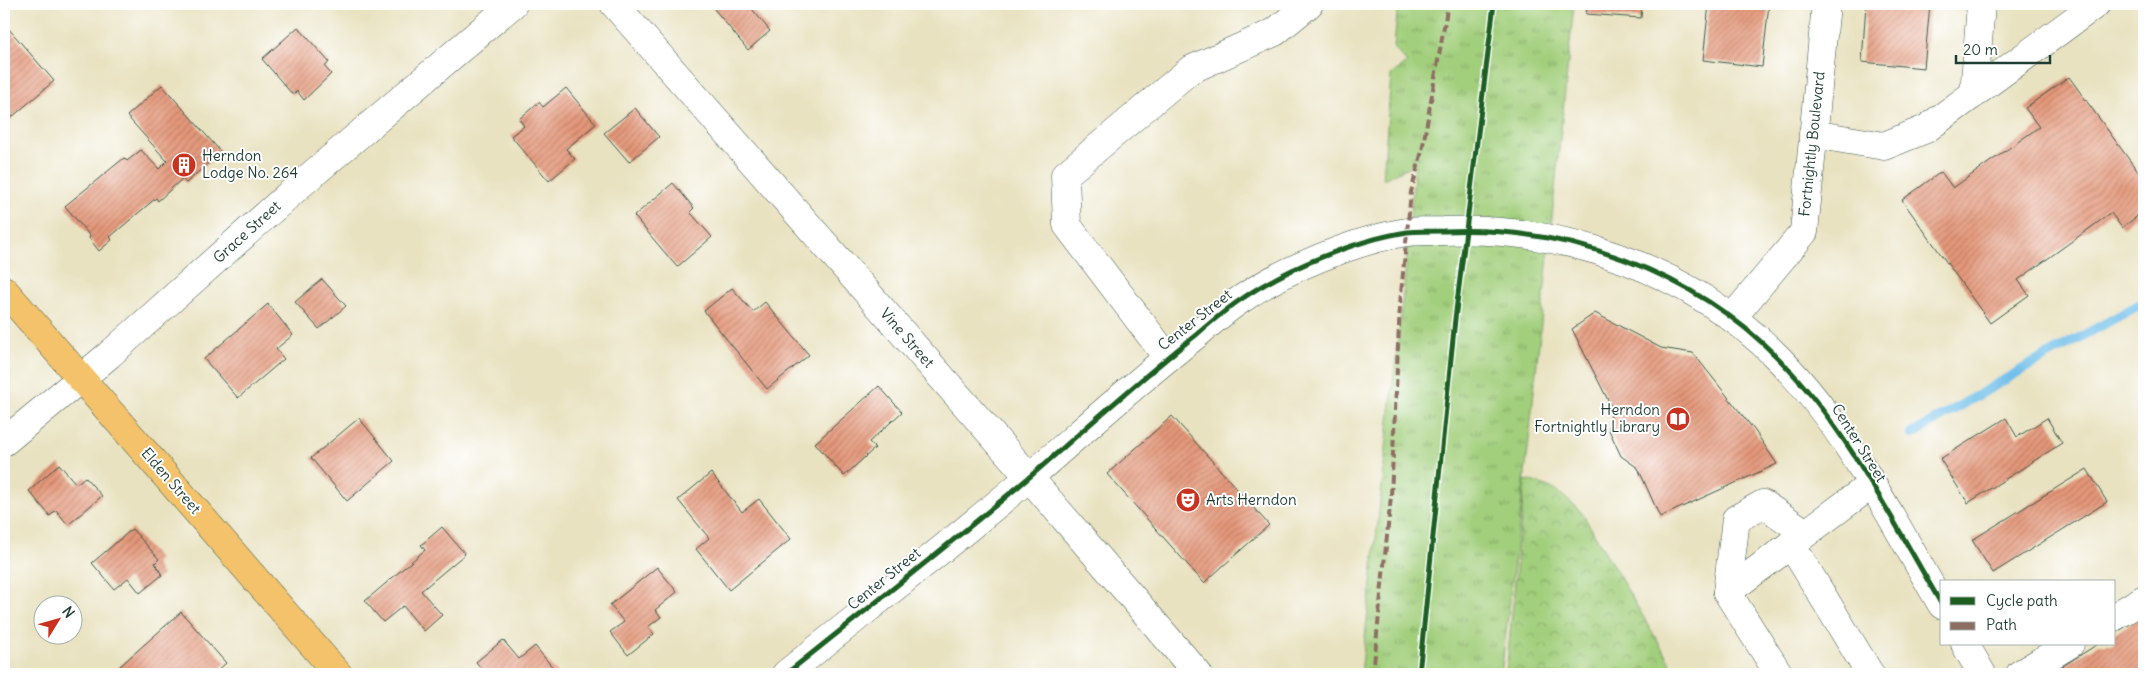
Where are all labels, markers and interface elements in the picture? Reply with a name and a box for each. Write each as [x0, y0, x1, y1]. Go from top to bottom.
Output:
scale bar [1956, 32, 2049, 64]
text: 20 m [1963, 40, 1998, 59]
street label: Fortnightly Boulevard [1794, 70, 1829, 217]
place label: Herndon Lodge No. 264 [202, 146, 298, 182]
building icon: Herndon Lodge No. 264 [171, 152, 197, 178]
street label: Grace Street [209, 196, 284, 267]
street label: Center Street [1154, 285, 1236, 354]
street label: Vine Street [876, 304, 939, 371]
place label: Herndon Fortnightly Library [1534, 400, 1660, 436]
street label: Center Street [1828, 400, 1891, 485]
library icon: Herndon Fortnightly Library [1665, 406, 1691, 432]
street label: Elden Street [138, 444, 205, 518]
theatre icon: Arts Herndon [1175, 487, 1201, 513]
place label: Arts Herndon [1206, 490, 1297, 509]
street label: Center Street [843, 543, 924, 614]
legend [1940, 580, 2116, 646]
text: Cycle path [1986, 591, 2058, 610]
north arrow [32, 596, 82, 646]
text: N [58, 603, 78, 621]
text: Path [1986, 615, 2017, 634]

